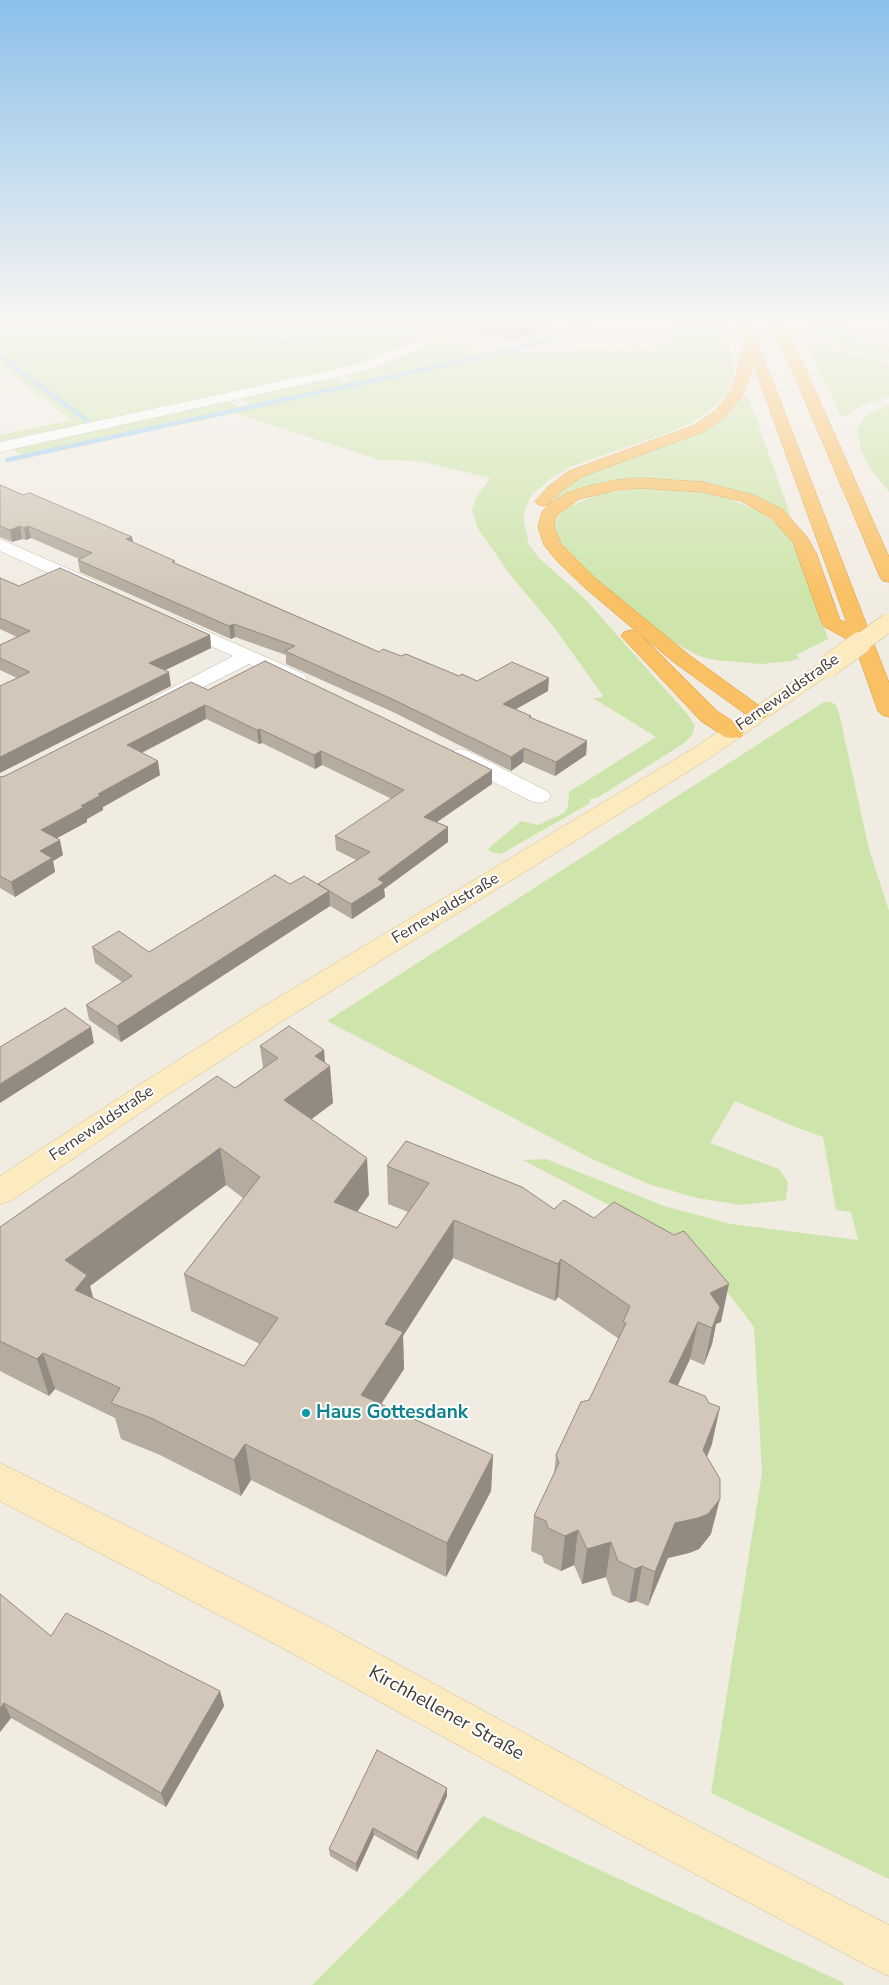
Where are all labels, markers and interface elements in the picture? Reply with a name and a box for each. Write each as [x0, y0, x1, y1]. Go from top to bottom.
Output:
street label: Fernewaldstraße [733, 650, 843, 736]
street label: Fernewaldstraße [389, 869, 503, 949]
street label: Fernewaldstraße [46, 1082, 158, 1166]
place label: Haus Gottesdank [316, 1402, 468, 1424]
marker: Haus Gottesdank [300, 1407, 312, 1419]
street label: Kirchhellener Straße [364, 1662, 528, 1766]

